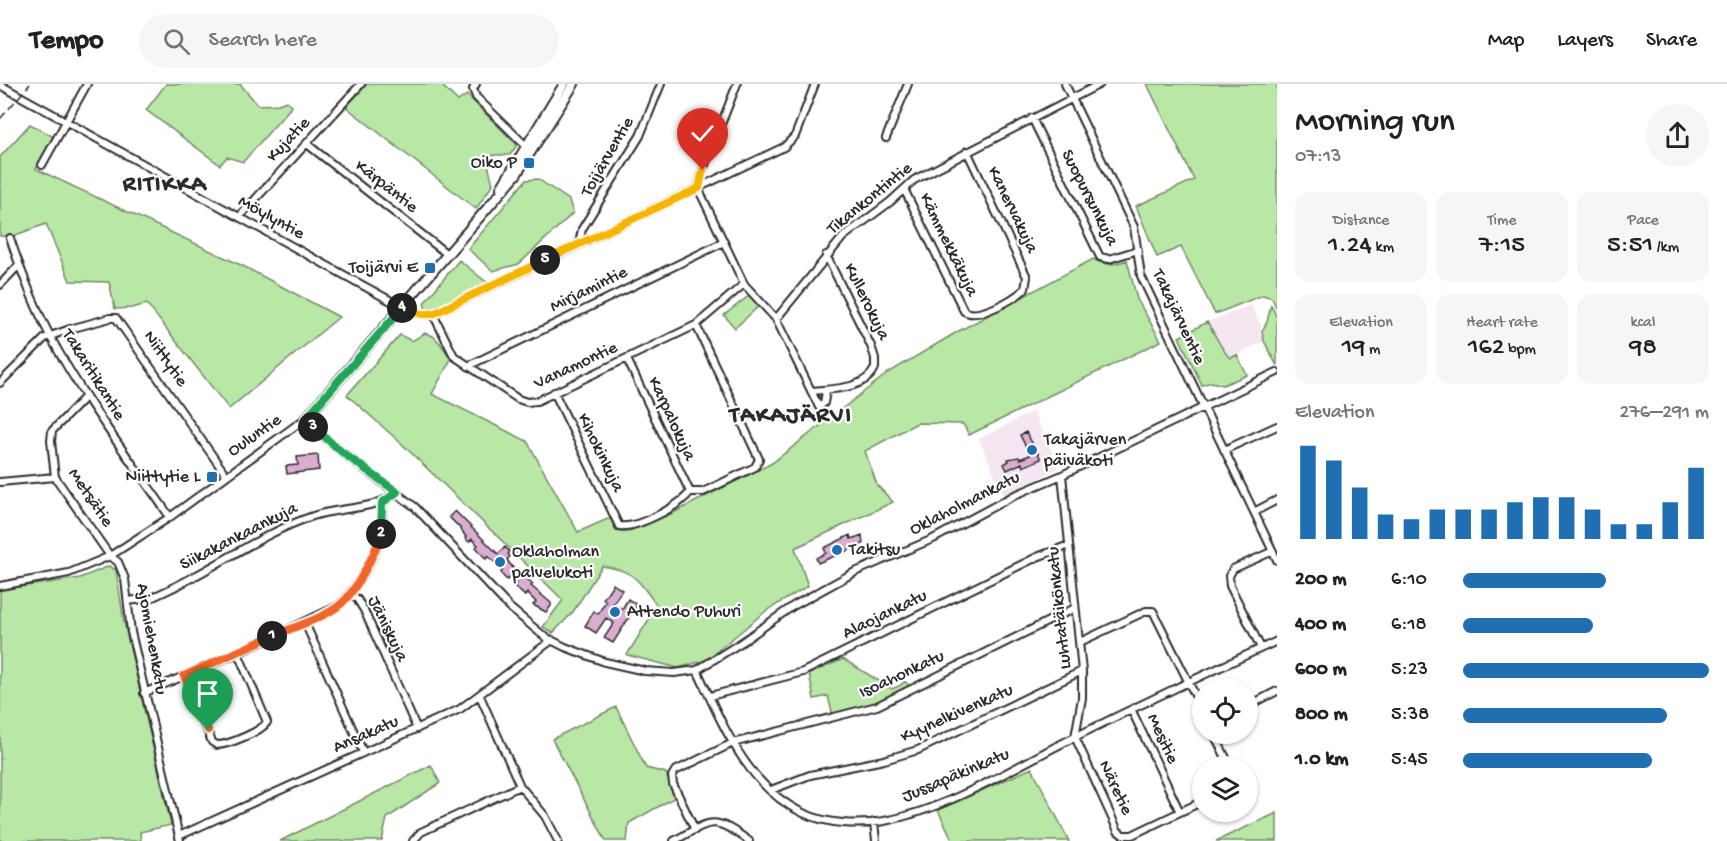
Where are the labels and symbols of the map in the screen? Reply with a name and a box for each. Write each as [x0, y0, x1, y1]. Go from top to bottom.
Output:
pin [677, 108, 728, 170]
street label: Kujatie [263, 113, 316, 167]
street label: Toijärventie [576, 113, 639, 201]
street label: Suopursunkuja [1056, 146, 1123, 251]
place label: Oiko P [471, 153, 518, 174]
street label: Kärpäntie [350, 156, 422, 219]
marker: Oiko P [522, 156, 536, 170]
street label: Tikankontintie [822, 158, 917, 240]
street label: Kanervakuja [982, 163, 1042, 258]
district label: RITIKKA [122, 171, 208, 200]
street label: Kämmekkäkuja [914, 190, 983, 301]
street label: Möylyntie [234, 191, 308, 245]
pin: 5 [530, 245, 560, 275]
place label: Toijärvi E [348, 258, 419, 279]
street label: Kullerokuja [838, 260, 894, 345]
marker: Toijärvi E [423, 261, 437, 275]
street label: Mirjamintie [547, 262, 632, 318]
street label: Takajärventie [1146, 265, 1210, 369]
pin: 4 [387, 293, 417, 323]
street label: Takaritikantie [56, 325, 130, 425]
street label: Niittytie [138, 327, 192, 392]
street label: Vanamontie [530, 337, 622, 395]
street label: Karpalokuja [642, 374, 700, 465]
district label: TAKAJÄRVI [728, 402, 852, 431]
street label: Ouluntie [224, 410, 286, 462]
street label: Kihokinkuja [572, 410, 629, 497]
pin: 3 [298, 412, 328, 442]
place label: Takajärven päiväkoti [1043, 430, 1127, 472]
marker: Takajärven päiväkoti [1025, 443, 1039, 457]
street label: Metsätie [63, 465, 118, 532]
place label: Niittytie L [125, 467, 201, 488]
street label: Oklaholmankatu [906, 467, 1024, 541]
marker: Niittytie L [205, 470, 219, 484]
street label: Siikakankaankuja [177, 498, 302, 576]
pin: 2 [366, 519, 396, 549]
place label: Takitsu [848, 540, 901, 561]
place label: Oklaholman palvelukoti [511, 542, 600, 584]
marker: Takitsu [830, 543, 844, 557]
street label: Luhtatäikönkatu [1043, 545, 1077, 670]
marker: Oklaholman palvelukoti [493, 555, 507, 569]
street label: Ajomiehenkatu [131, 582, 171, 697]
street label: Alaojankatu [839, 585, 931, 644]
street label: Jäniskuja [362, 593, 412, 666]
place label: Attendo Puhuri [627, 602, 741, 623]
marker: Attendo Puhuri [608, 605, 622, 619]
pin: 1 [257, 621, 287, 651]
street label: Isoahonkatu [856, 646, 948, 704]
pin [182, 668, 233, 730]
street label: Kyynelkivenkatu [897, 680, 1017, 748]
street label: Ansakatu [330, 711, 403, 759]
street label: Mesitie [1141, 711, 1183, 768]
street label: Jussapäkinkatu [899, 744, 1013, 808]
street label: Näretie [1093, 757, 1137, 819]

